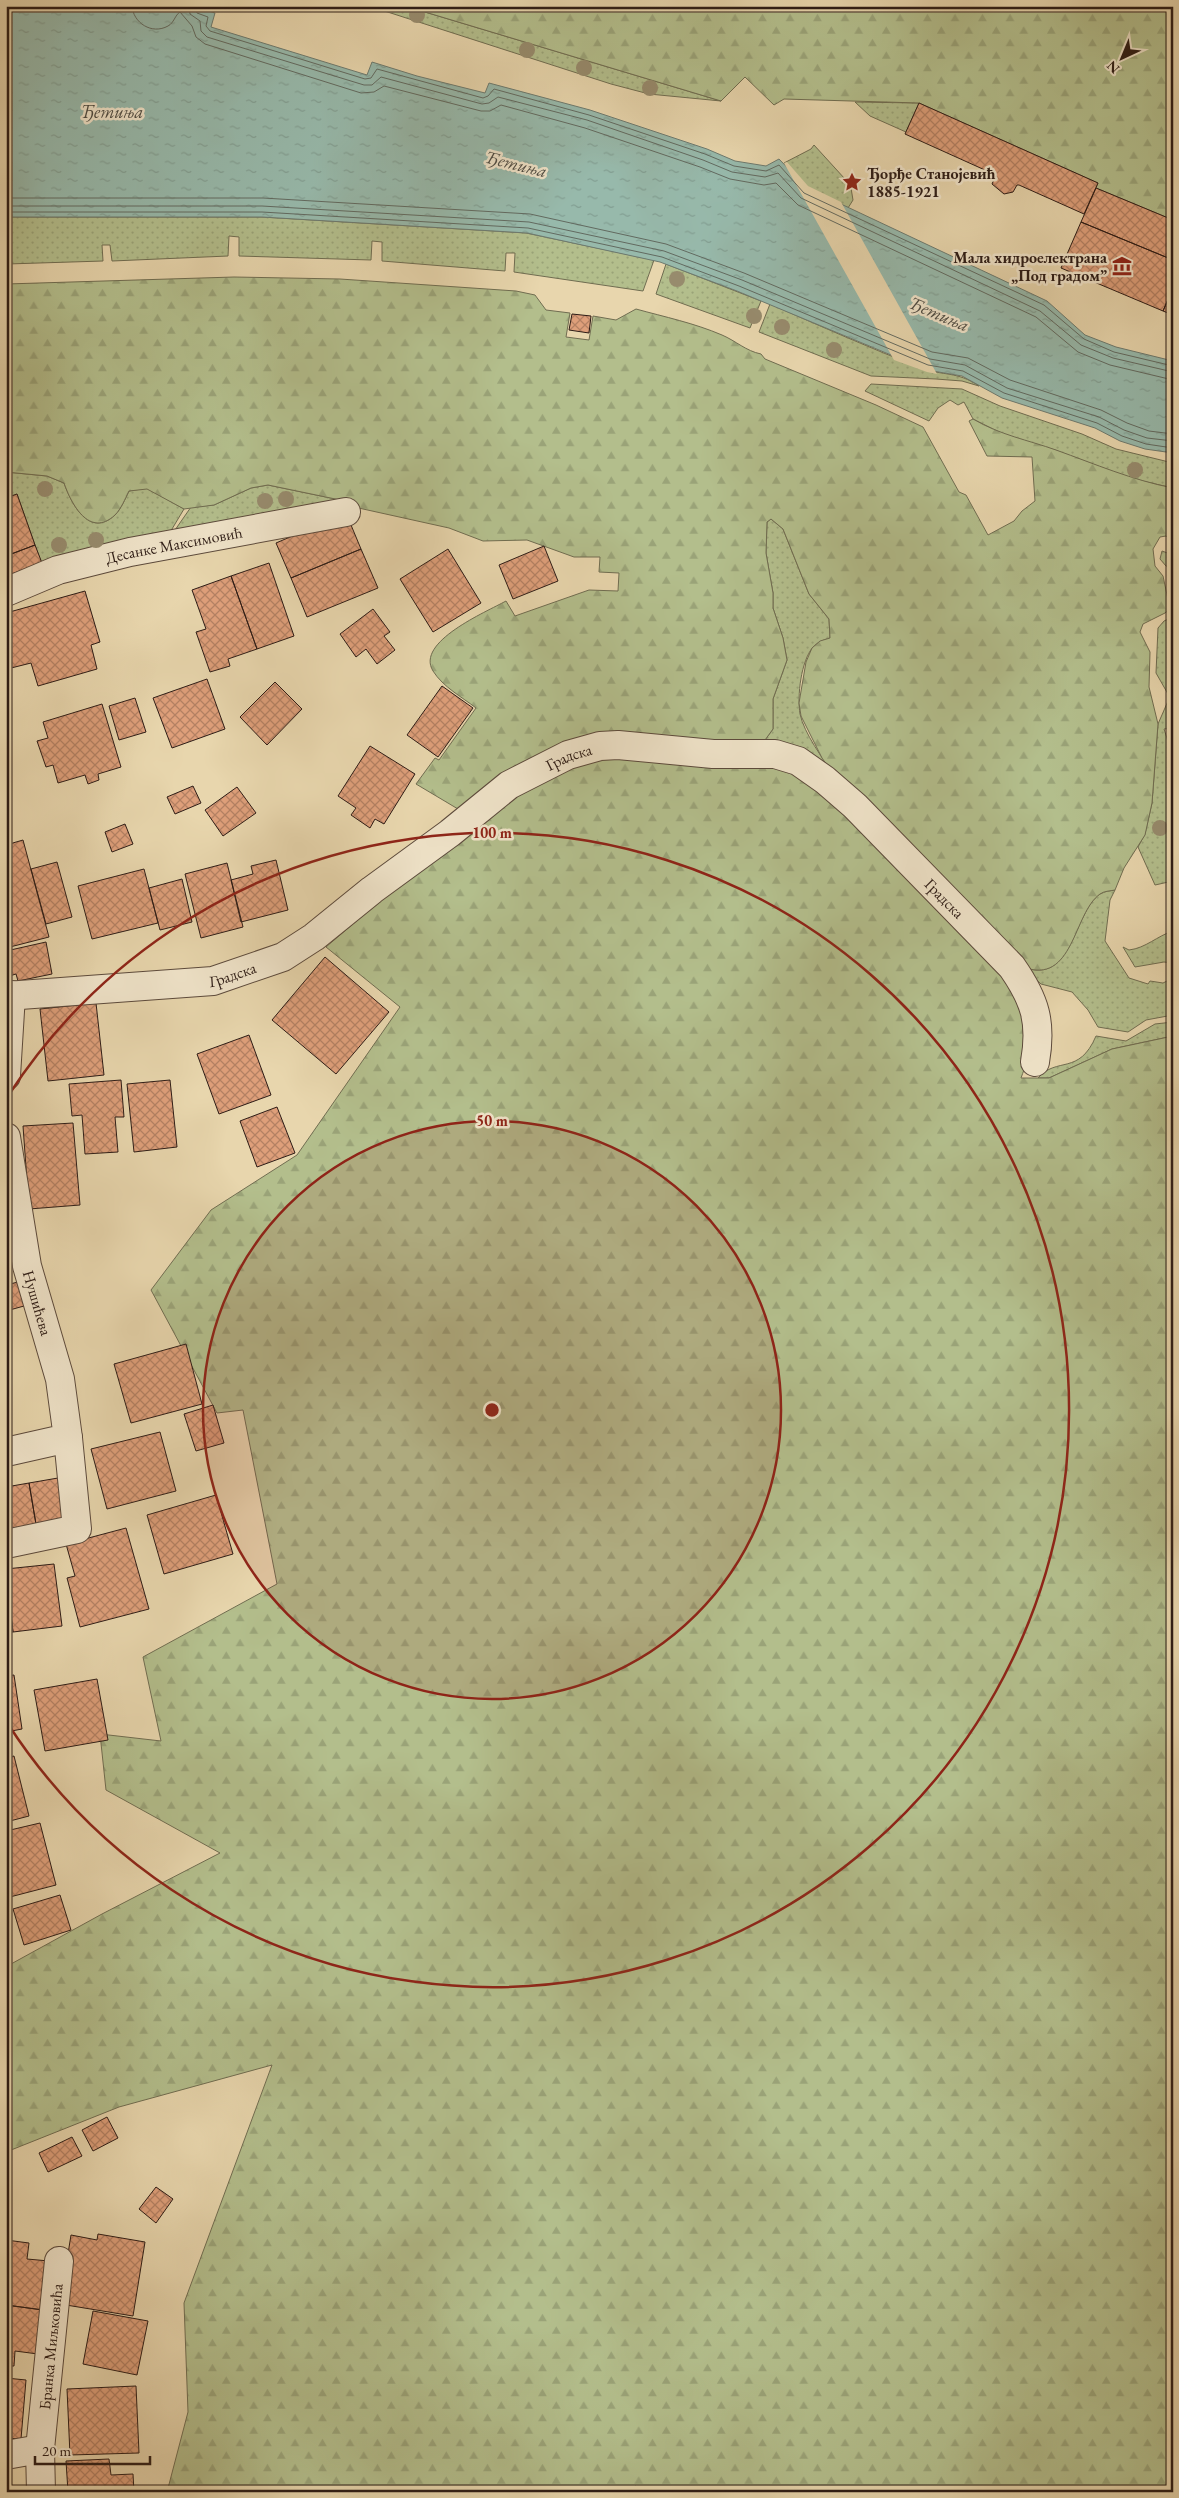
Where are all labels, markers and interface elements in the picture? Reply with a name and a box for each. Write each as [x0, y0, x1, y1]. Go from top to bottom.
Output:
north arrow [1096, 32, 1146, 82]
text: N [1102, 56, 1123, 78]
water label: Ђетиња [81, 100, 143, 123]
water label: Ђетиња [483, 145, 549, 182]
place label: Ђорђе Станојевић 1885-1921 [867, 163, 996, 202]
place icon: Ђорђе Станојевић 1885-1921 [841, 171, 863, 193]
place label: Мала хидроелектрана „Под градом” [953, 247, 1108, 286]
museum icon: Мала хидроелектрана „Под градом” [1111, 255, 1133, 277]
water label: Ђетиња [906, 291, 973, 336]
street label: Десанке Максимовић [103, 521, 244, 569]
street label: Градска [542, 739, 595, 776]
text: 100 m [472, 823, 512, 842]
street label: Градска [920, 874, 969, 924]
street label: Градска [209, 957, 259, 992]
text: 50 m [476, 1111, 508, 1130]
street label: Нушићева [18, 1268, 57, 1339]
centre of rings [483, 1401, 501, 1419]
street label: Бранка Миљковића [34, 2282, 68, 2411]
scale bar [35, 2433, 150, 2465]
text: 20 m [42, 2441, 71, 2460]

